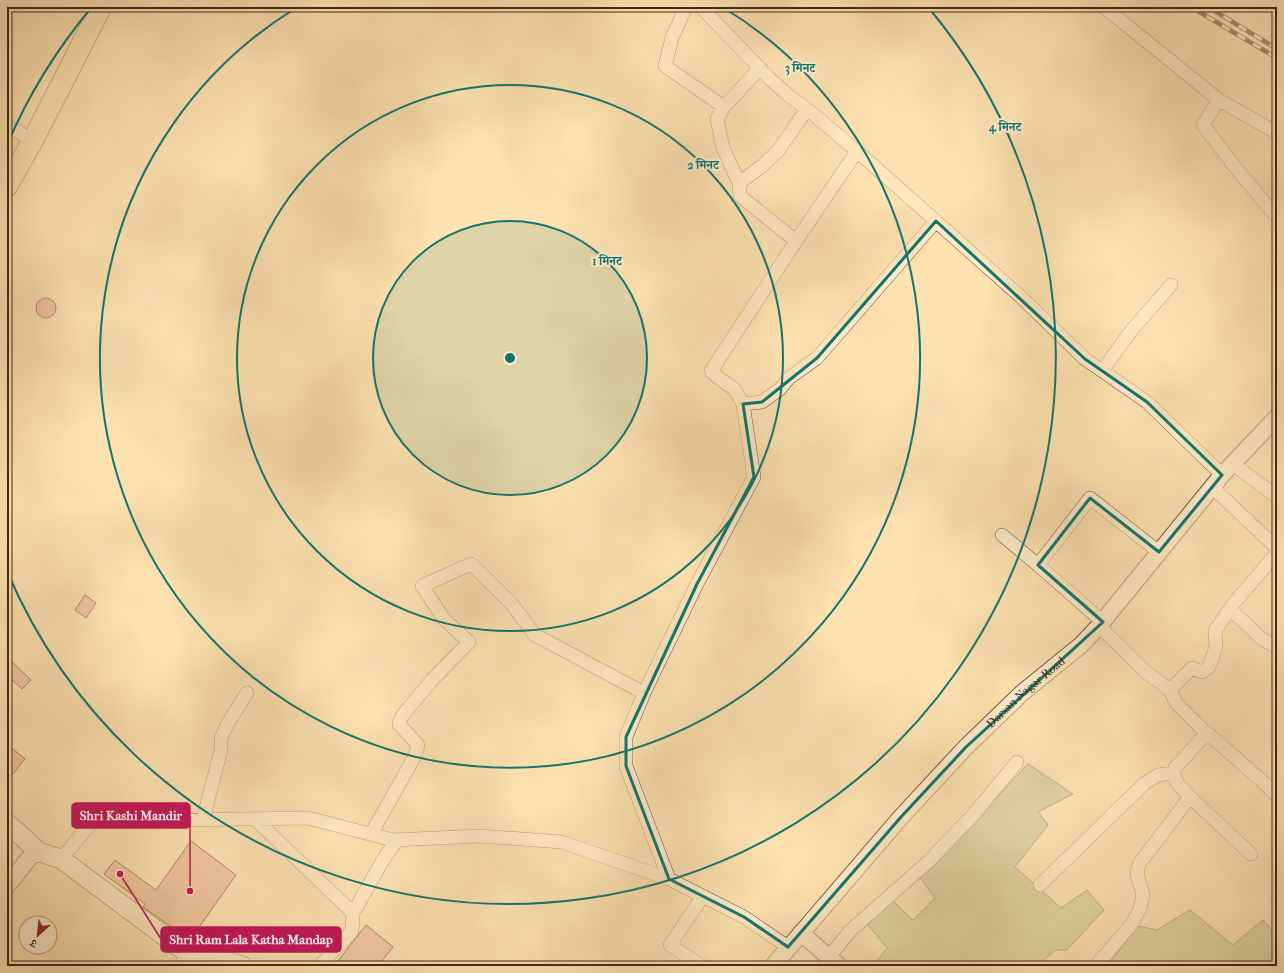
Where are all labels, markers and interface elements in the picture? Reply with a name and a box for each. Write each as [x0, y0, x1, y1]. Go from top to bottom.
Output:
text: 3 मिनट [785, 61, 816, 76]
text: 4 मिनट [988, 120, 1022, 135]
text: 2 मिनट [687, 158, 720, 172]
text: 1 मिनट [592, 254, 623, 268]
centre of rings [503, 351, 517, 365]
street label: Darsan Nagar Road [983, 654, 1068, 731]
callout: Shri Kashi Mandir [72, 803, 190, 828]
text: Shri Kashi Mandir [80, 808, 183, 823]
north arrow [18, 915, 58, 955]
callout: Shri Ram Lala Katha Mandap [161, 927, 341, 952]
text: Shri Ram Lala Katha Mandap [169, 932, 333, 948]
text: उ [27, 936, 40, 951]

